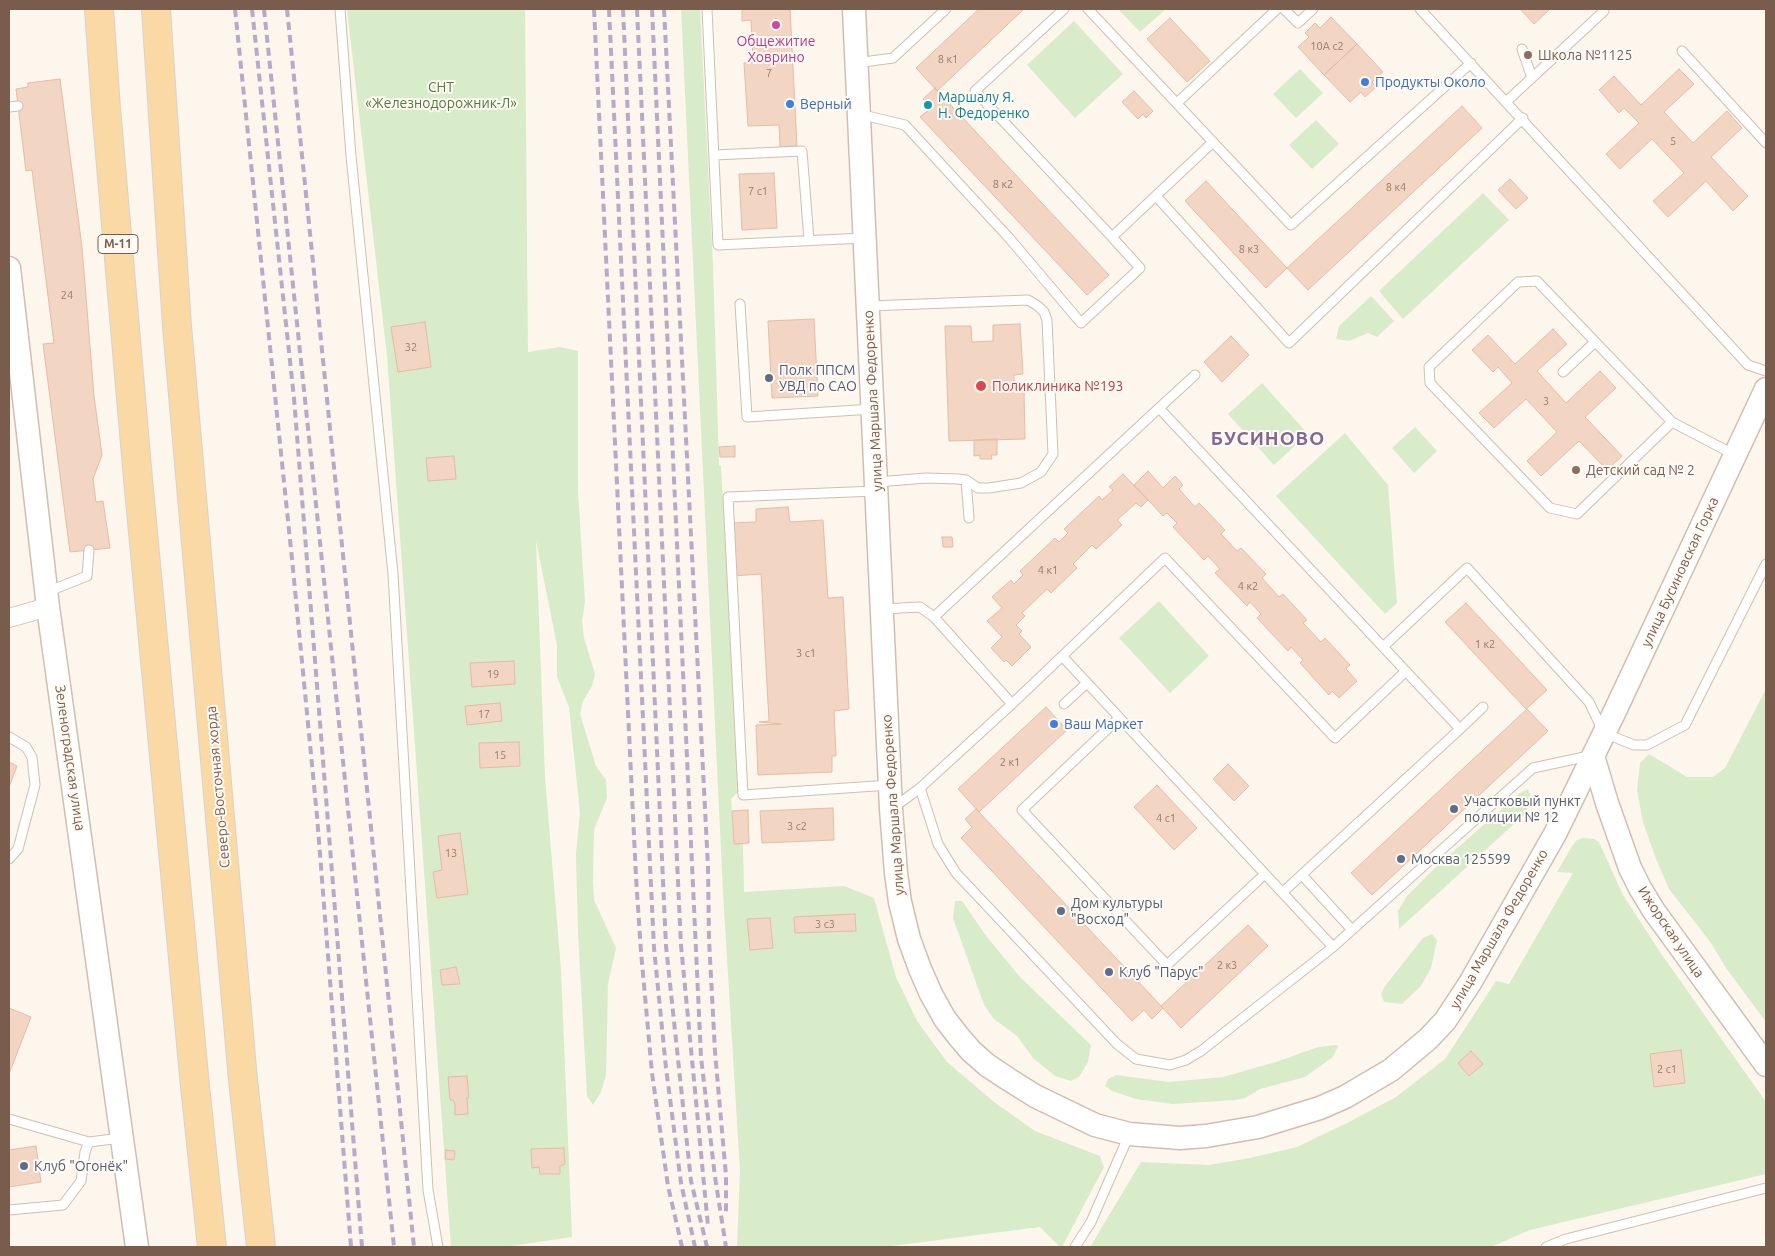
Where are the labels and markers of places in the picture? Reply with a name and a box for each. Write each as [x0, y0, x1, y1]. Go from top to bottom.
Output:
marker: Общежитие Ховрино [770, 19, 782, 31]
place label: Общежитие Ховрино [736, 33, 816, 65]
place label: Школа №1125 [1538, 47, 1632, 63]
marker: Школа №1125 [1522, 49, 1534, 61]
place label: Продукты Около [1375, 74, 1486, 90]
marker: Продукты Около [1359, 76, 1371, 88]
place label: Маршалу Я. Н. Федоренко [938, 89, 1030, 121]
place label: Верный [800, 96, 852, 112]
marker: Верный [784, 98, 796, 110]
marker: Маршалу Я. Н. Федоренко [922, 99, 934, 111]
place label: Полк ППСМ УВД по САО [779, 362, 857, 394]
marker: Полк ППСМ УВД по САО [763, 372, 775, 384]
place label: Поликлиника №193 [992, 378, 1123, 394]
marker: Поликлиника №193 [974, 379, 988, 393]
place label: Детский сад № 2 [1586, 462, 1695, 478]
marker: Детский сад № 2 [1570, 464, 1582, 476]
place label: Ваш Маркет [1064, 716, 1143, 732]
marker: Ваш Маркет [1048, 718, 1060, 730]
place label: Участковый пункт полиции № 12 [1464, 793, 1580, 826]
marker: Участковый пункт полиции № 12 [1448, 803, 1460, 815]
place label: Москва 125599 [1411, 851, 1511, 867]
marker: Москва 125599 [1395, 853, 1407, 865]
place label: Дом культуры "Восход" [1071, 895, 1163, 928]
marker: Дом культуры "Восход" [1055, 905, 1067, 917]
place label: Клуб "Парус" [1119, 964, 1204, 980]
marker: Клуб "Парус" [1103, 966, 1115, 978]
place label: Клуб "Огонёк" [34, 1158, 128, 1174]
marker: Клуб "Огонёк" [18, 1160, 30, 1172]

